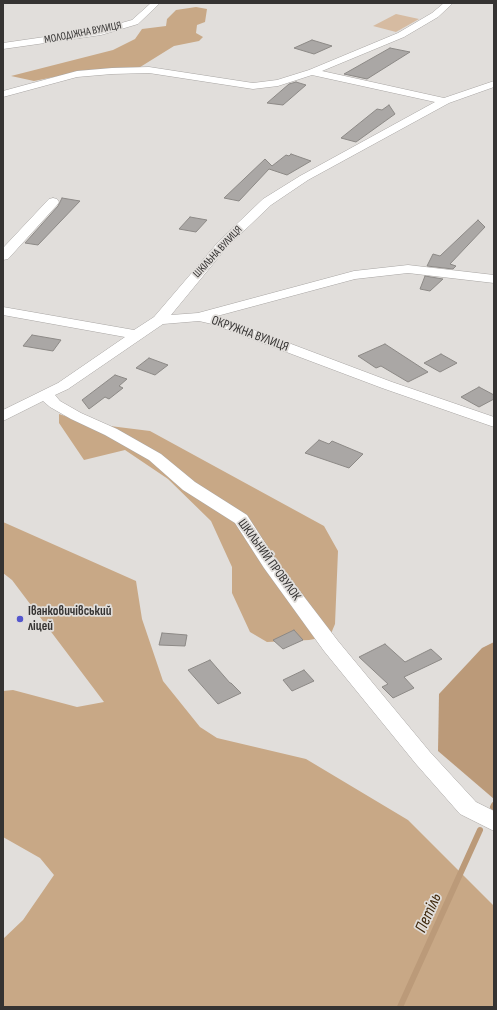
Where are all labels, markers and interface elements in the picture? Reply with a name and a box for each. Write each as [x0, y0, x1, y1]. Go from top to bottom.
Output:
street label: МОЛОДІЖНА ВУЛИЦЯ [43, 19, 123, 47]
street label: ШКІЛЬНА ВУЛИЦЯ [191, 223, 245, 281]
street label: ОКРУЖНА ВУЛИЦЯ [209, 313, 291, 355]
street label: ШКІЛЬНИЙ ПРОВУЛОК [234, 516, 304, 604]
place label: Іванковичівський ліцей [28, 604, 111, 635]
marker: Іванковичівський ліцей [15, 614, 25, 624]
water label: Петіль [411, 890, 447, 936]

